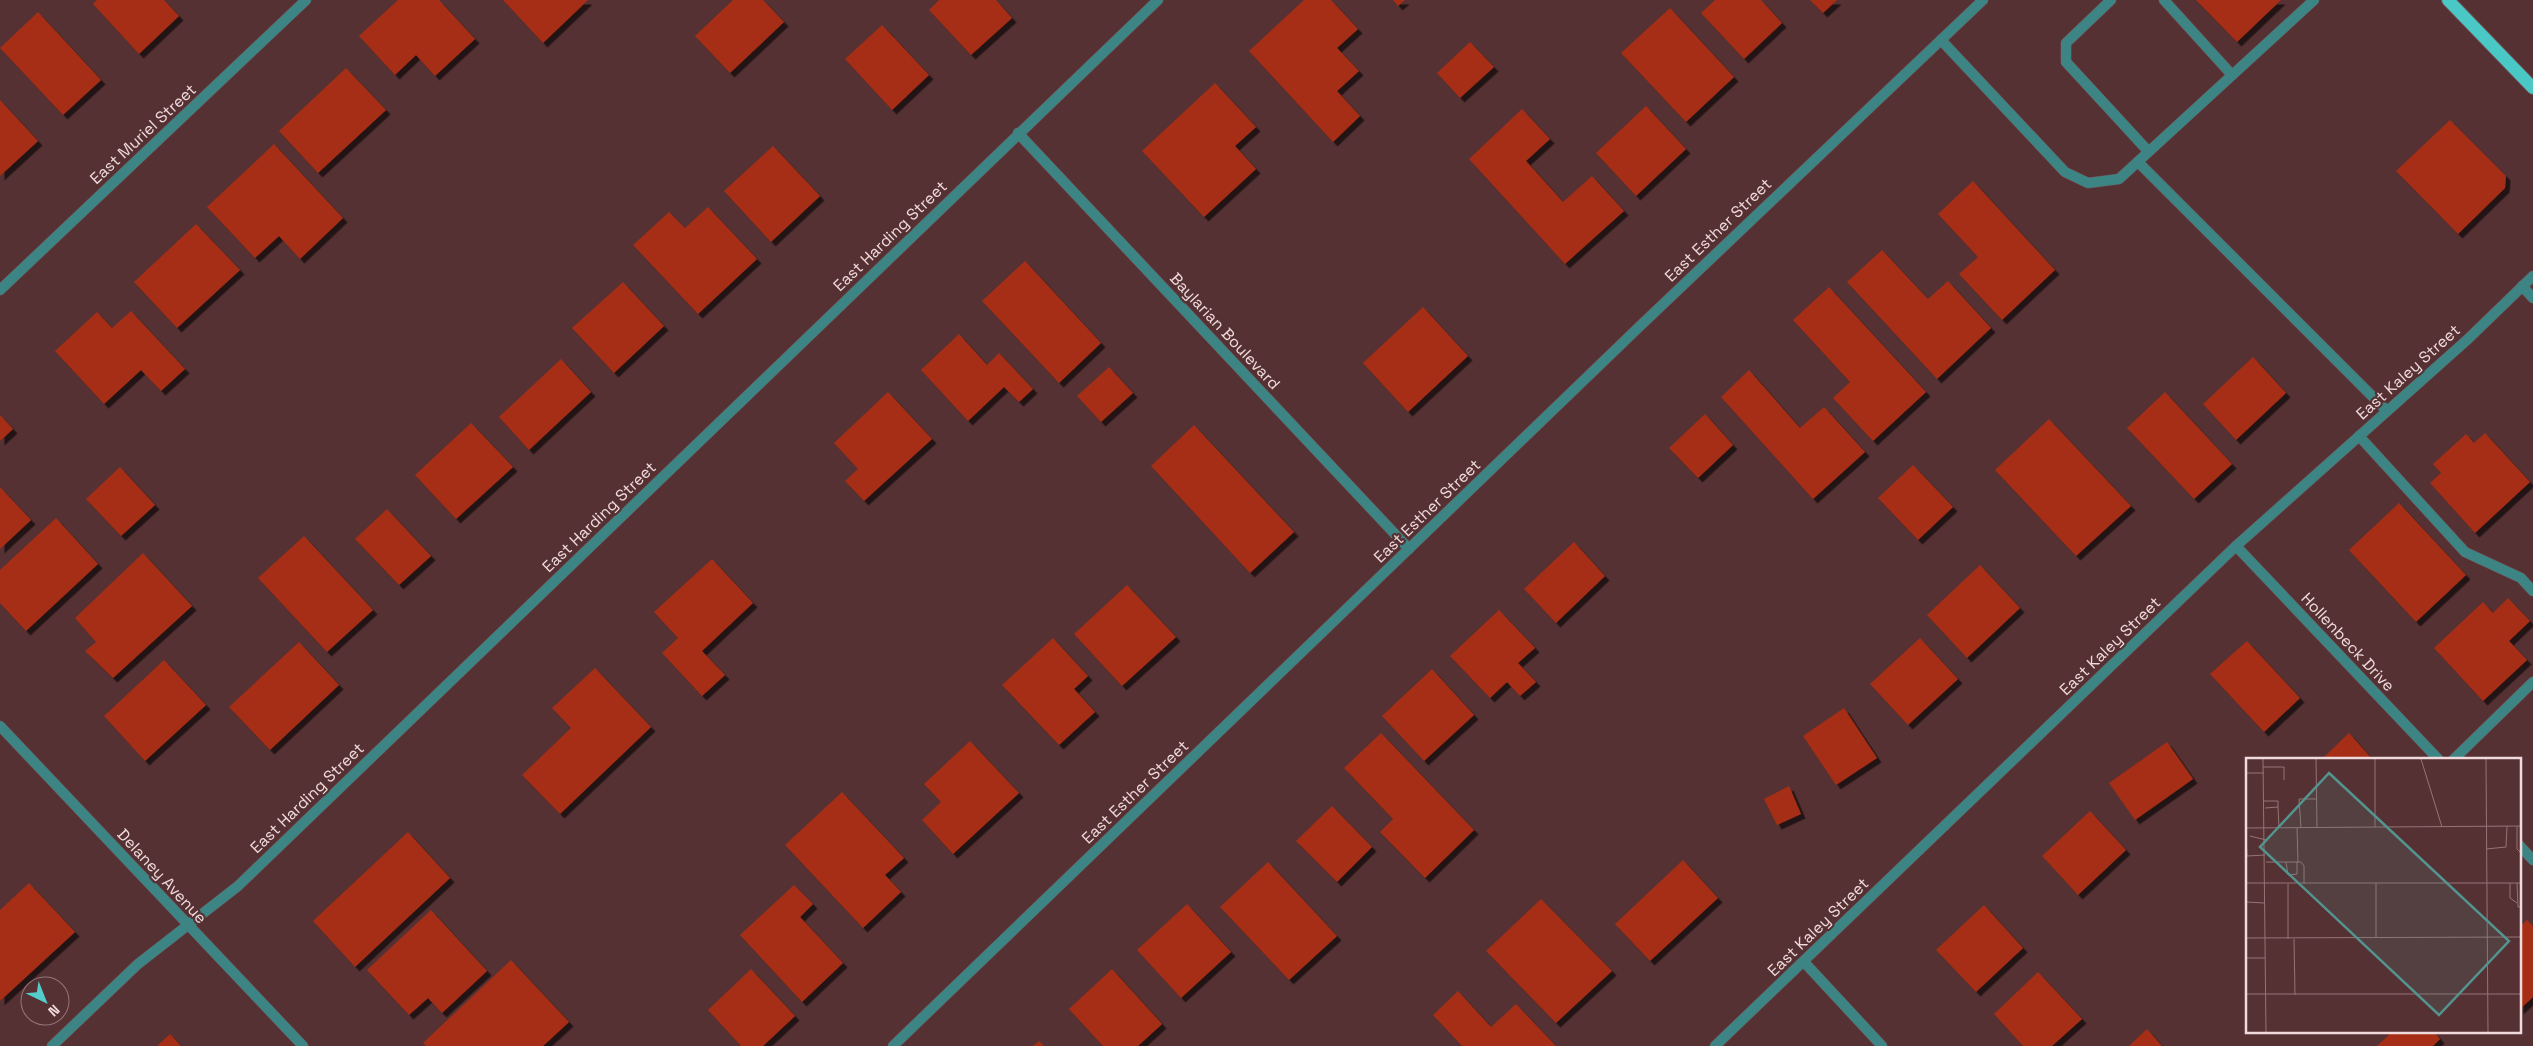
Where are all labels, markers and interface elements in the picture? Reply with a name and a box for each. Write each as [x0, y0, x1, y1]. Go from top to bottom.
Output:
street label: East Muriel Street [85, 79, 201, 189]
street label: East Esther Street [1660, 174, 1776, 286]
street label: East Harding Street [829, 176, 951, 296]
street label: Baylarian Boulevard [1165, 268, 1285, 394]
street label: East Kaley Street [2352, 320, 2464, 424]
street label: East Esther Street [1369, 455, 1485, 567]
street label: East Harding Street [538, 457, 660, 577]
street label: Hollenbeck Drive [2297, 588, 2399, 696]
street label: East Kaley Street [2055, 592, 2165, 700]
street label: East Esther Street [1077, 736, 1193, 848]
street label: East Harding Street [246, 738, 368, 858]
inset map [2246, 758, 2520, 1034]
street label: Delaney Avenue [112, 824, 212, 928]
street label: East Kaley Street [1763, 873, 1873, 981]
north arrow [20, 976, 70, 1026]
text: N [44, 1001, 63, 1020]

